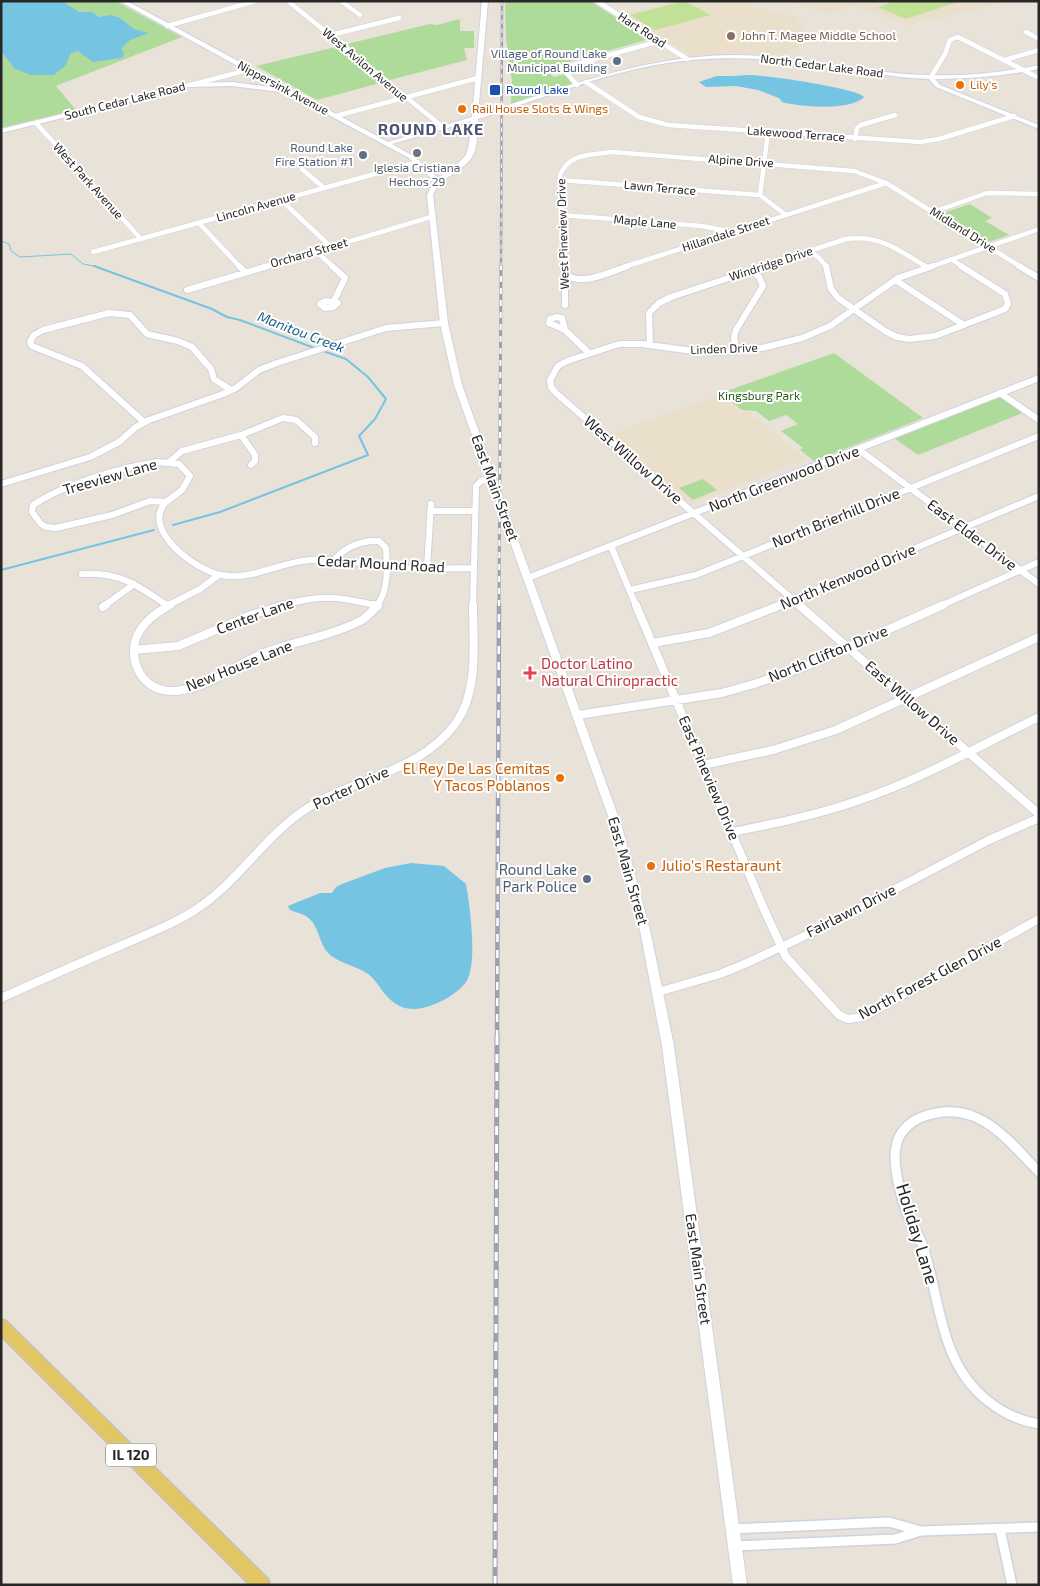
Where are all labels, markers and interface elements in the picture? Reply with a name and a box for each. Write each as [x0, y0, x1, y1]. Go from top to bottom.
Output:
street label: Hart Road [616, 9, 669, 50]
street label: West Avilon Avenue [320, 24, 411, 104]
place label: John T. Magee Middle School [741, 28, 896, 42]
marker: John T. Magee Middle School [725, 30, 737, 42]
place label: Village of Round Lake Municipal Building [491, 46, 607, 74]
street label: North Cedar Lake Road [760, 51, 884, 79]
marker: Village of Round Lake Municipal Building [611, 55, 623, 67]
street label: Nippersink Avenue [235, 57, 331, 117]
place label: Lily's [970, 77, 997, 91]
street label: South Cedar Lake Road [63, 78, 187, 122]
marker: Lily's [954, 79, 966, 91]
place label: Round Lake [506, 82, 569, 96]
marker: Round Lake [488, 83, 502, 97]
place label: Rail House Slots & Wings [472, 101, 608, 115]
marker: Rail House Slots & Wings [456, 103, 468, 115]
district label: ROUND LAKE [378, 119, 484, 138]
street label: Lakewood Terrace [747, 123, 846, 143]
street label: West Park Avenue [51, 139, 127, 221]
place label: Round Lake Fire Station #1 [275, 140, 353, 168]
marker: Iglesia Cristiana Hechos 29 [411, 147, 423, 159]
marker: Round Lake Fire Station #1 [357, 149, 369, 161]
street label: Alpine Drive [708, 151, 774, 169]
place label: Iglesia Cristiana Hechos 29 [374, 160, 460, 188]
street label: Lawn Terrace [623, 177, 697, 197]
street label: West Pineview Drive [553, 178, 571, 290]
street label: Lincoln Avenue [214, 188, 297, 224]
street label: Midland Drive [928, 203, 999, 255]
street label: Maple Lane [613, 211, 677, 231]
street label: Hillandale Street [680, 212, 772, 254]
street label: Orchard Street [268, 234, 349, 270]
street label: Windridge Drive [727, 243, 814, 283]
water label: Manitou Creek [255, 307, 347, 356]
street label: Linden Drive [690, 340, 758, 356]
park label: Kingsburg Park [718, 388, 800, 402]
street label: West Willow Drive [581, 412, 687, 507]
street label: East Main Street [468, 432, 524, 544]
street label: North Greenwood Drive [706, 441, 861, 515]
street label: Treeview Lane [61, 454, 159, 498]
street label: North Brierhill Drive [769, 483, 902, 551]
street label: East Elder Drive [924, 495, 1021, 574]
street label: North Kenwood Drive [777, 539, 918, 613]
street label: Cedar Mound Road [317, 551, 445, 575]
street label: Center Lane [214, 593, 296, 637]
street label: North Clifton Drive [765, 621, 890, 685]
street label: New House Lane [183, 636, 294, 695]
place label: Doctor Latino Natural Chiropractic [541, 654, 678, 689]
street label: East Willow Drive [862, 656, 964, 748]
marker: Doctor Latino Natural Chiropractic [523, 666, 537, 680]
street label: East Pineview Drive [676, 713, 744, 843]
place label: El Rey De Las Cemitas Y Tacos Poblanos [403, 759, 550, 794]
street label: Porter Drive [310, 762, 391, 813]
marker: El Rey De Las Cemitas Y Tacos Poblanos [554, 772, 566, 784]
street label: East Main Street [605, 814, 653, 927]
place label: Julio's Restaraunt [661, 856, 782, 874]
place label: Round Lake Park Police [499, 860, 577, 895]
marker: Julio's Restaraunt [645, 860, 657, 872]
marker: Round Lake Park Police [581, 873, 593, 885]
street label: Fairlawn Drive [803, 880, 898, 940]
street label: North Forest Glen Drive [855, 932, 1004, 1022]
street label: Holiday Lane [892, 1180, 944, 1287]
street label: East Main Street [682, 1212, 716, 1326]
road number: IL 120 [106, 1444, 156, 1466]

